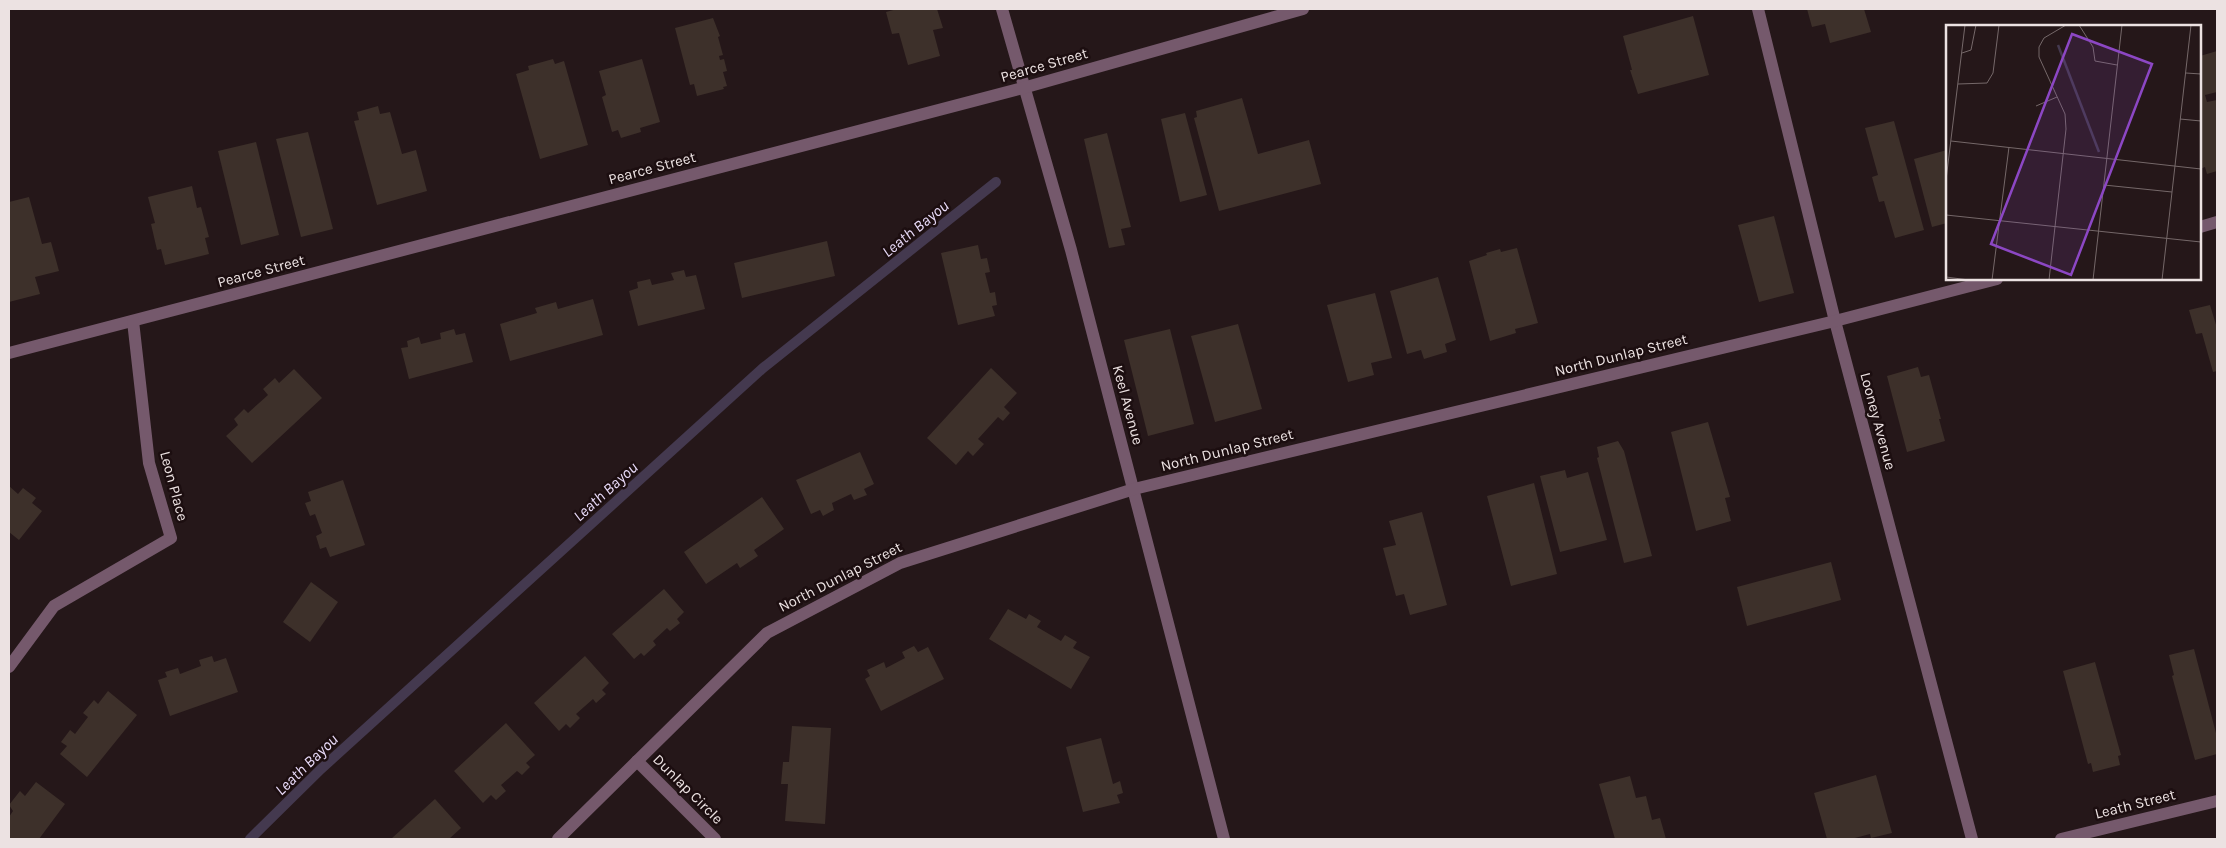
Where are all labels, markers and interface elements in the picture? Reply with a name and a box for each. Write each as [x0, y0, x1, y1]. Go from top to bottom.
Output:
inset map [1946, 25, 2201, 280]
street label: Pearce Street [998, 44, 1090, 86]
street label: Pearce Street [606, 148, 698, 188]
water label: Leath Bayou [878, 196, 953, 261]
street label: Pearce Street [215, 251, 307, 291]
street label: North Dunlap Street [1553, 330, 1690, 380]
street label: Keel Avenue [1109, 363, 1147, 447]
street label: Looney Avenue [1856, 370, 1900, 472]
street label: North Dunlap Street [1159, 425, 1296, 475]
street label: Leon Place [156, 449, 192, 523]
water label: Leath Bayou [569, 457, 642, 525]
street label: North Dunlap Street [775, 538, 905, 616]
water label: Leath Bayou [271, 730, 342, 799]
street label: Dunlap Circle [649, 750, 727, 828]
street label: Leath Street [2093, 785, 2178, 823]

